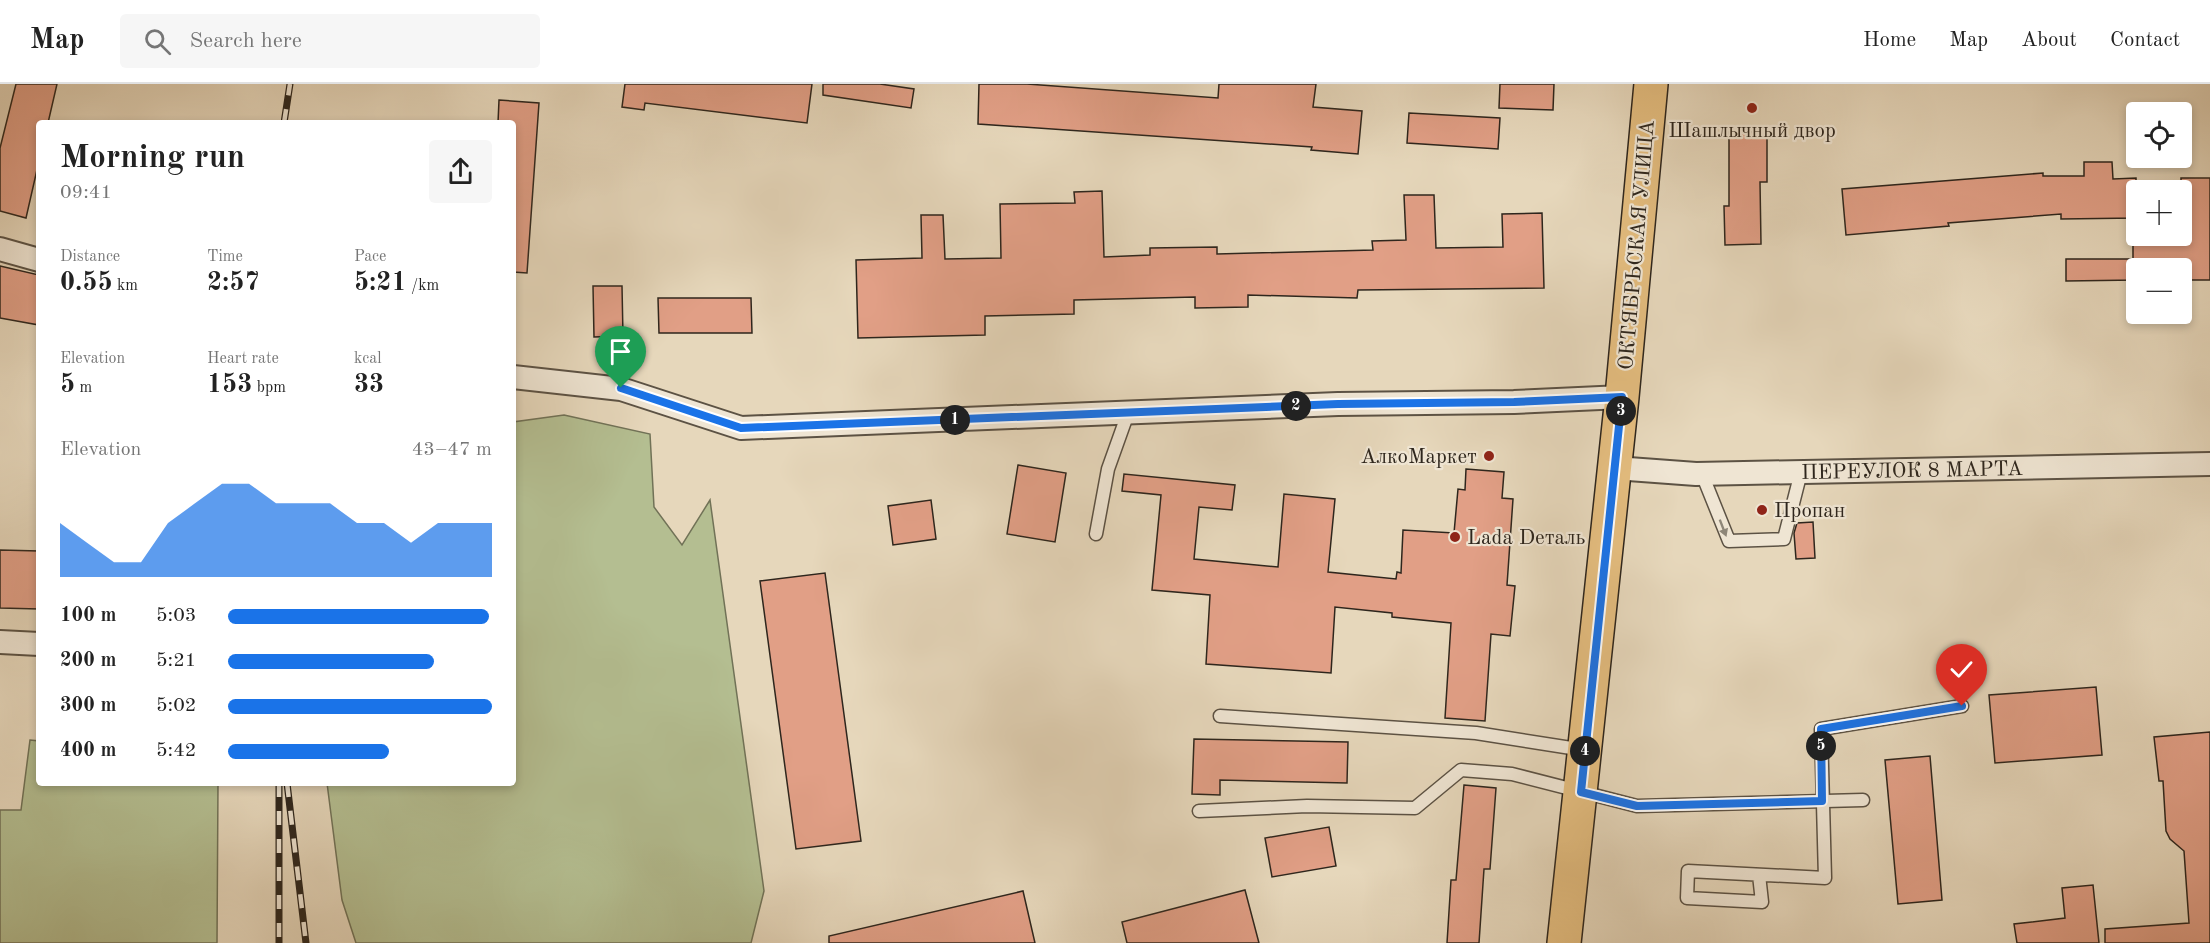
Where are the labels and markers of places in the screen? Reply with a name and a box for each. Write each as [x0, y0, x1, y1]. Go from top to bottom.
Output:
marker: Шашлычный двор [1745, 101, 1759, 115]
place label: Шашлычный двор [1668, 121, 1836, 142]
pin [595, 326, 646, 388]
pin: 2 [1281, 391, 1311, 421]
pin: 3 [1606, 396, 1636, 426]
pin: 1 [940, 405, 970, 435]
place label: АлкоМаркет [1360, 447, 1477, 468]
marker: АлкоМаркет [1482, 449, 1496, 463]
place label: Пропан [1774, 501, 1845, 522]
marker: Пропан [1755, 503, 1769, 517]
place label: Lada Dеталь [1467, 528, 1586, 549]
marker: Lada Dеталь [1448, 530, 1462, 544]
pin [1936, 644, 1987, 706]
pin: 5 [1806, 731, 1836, 761]
pin: 4 [1570, 736, 1600, 766]

